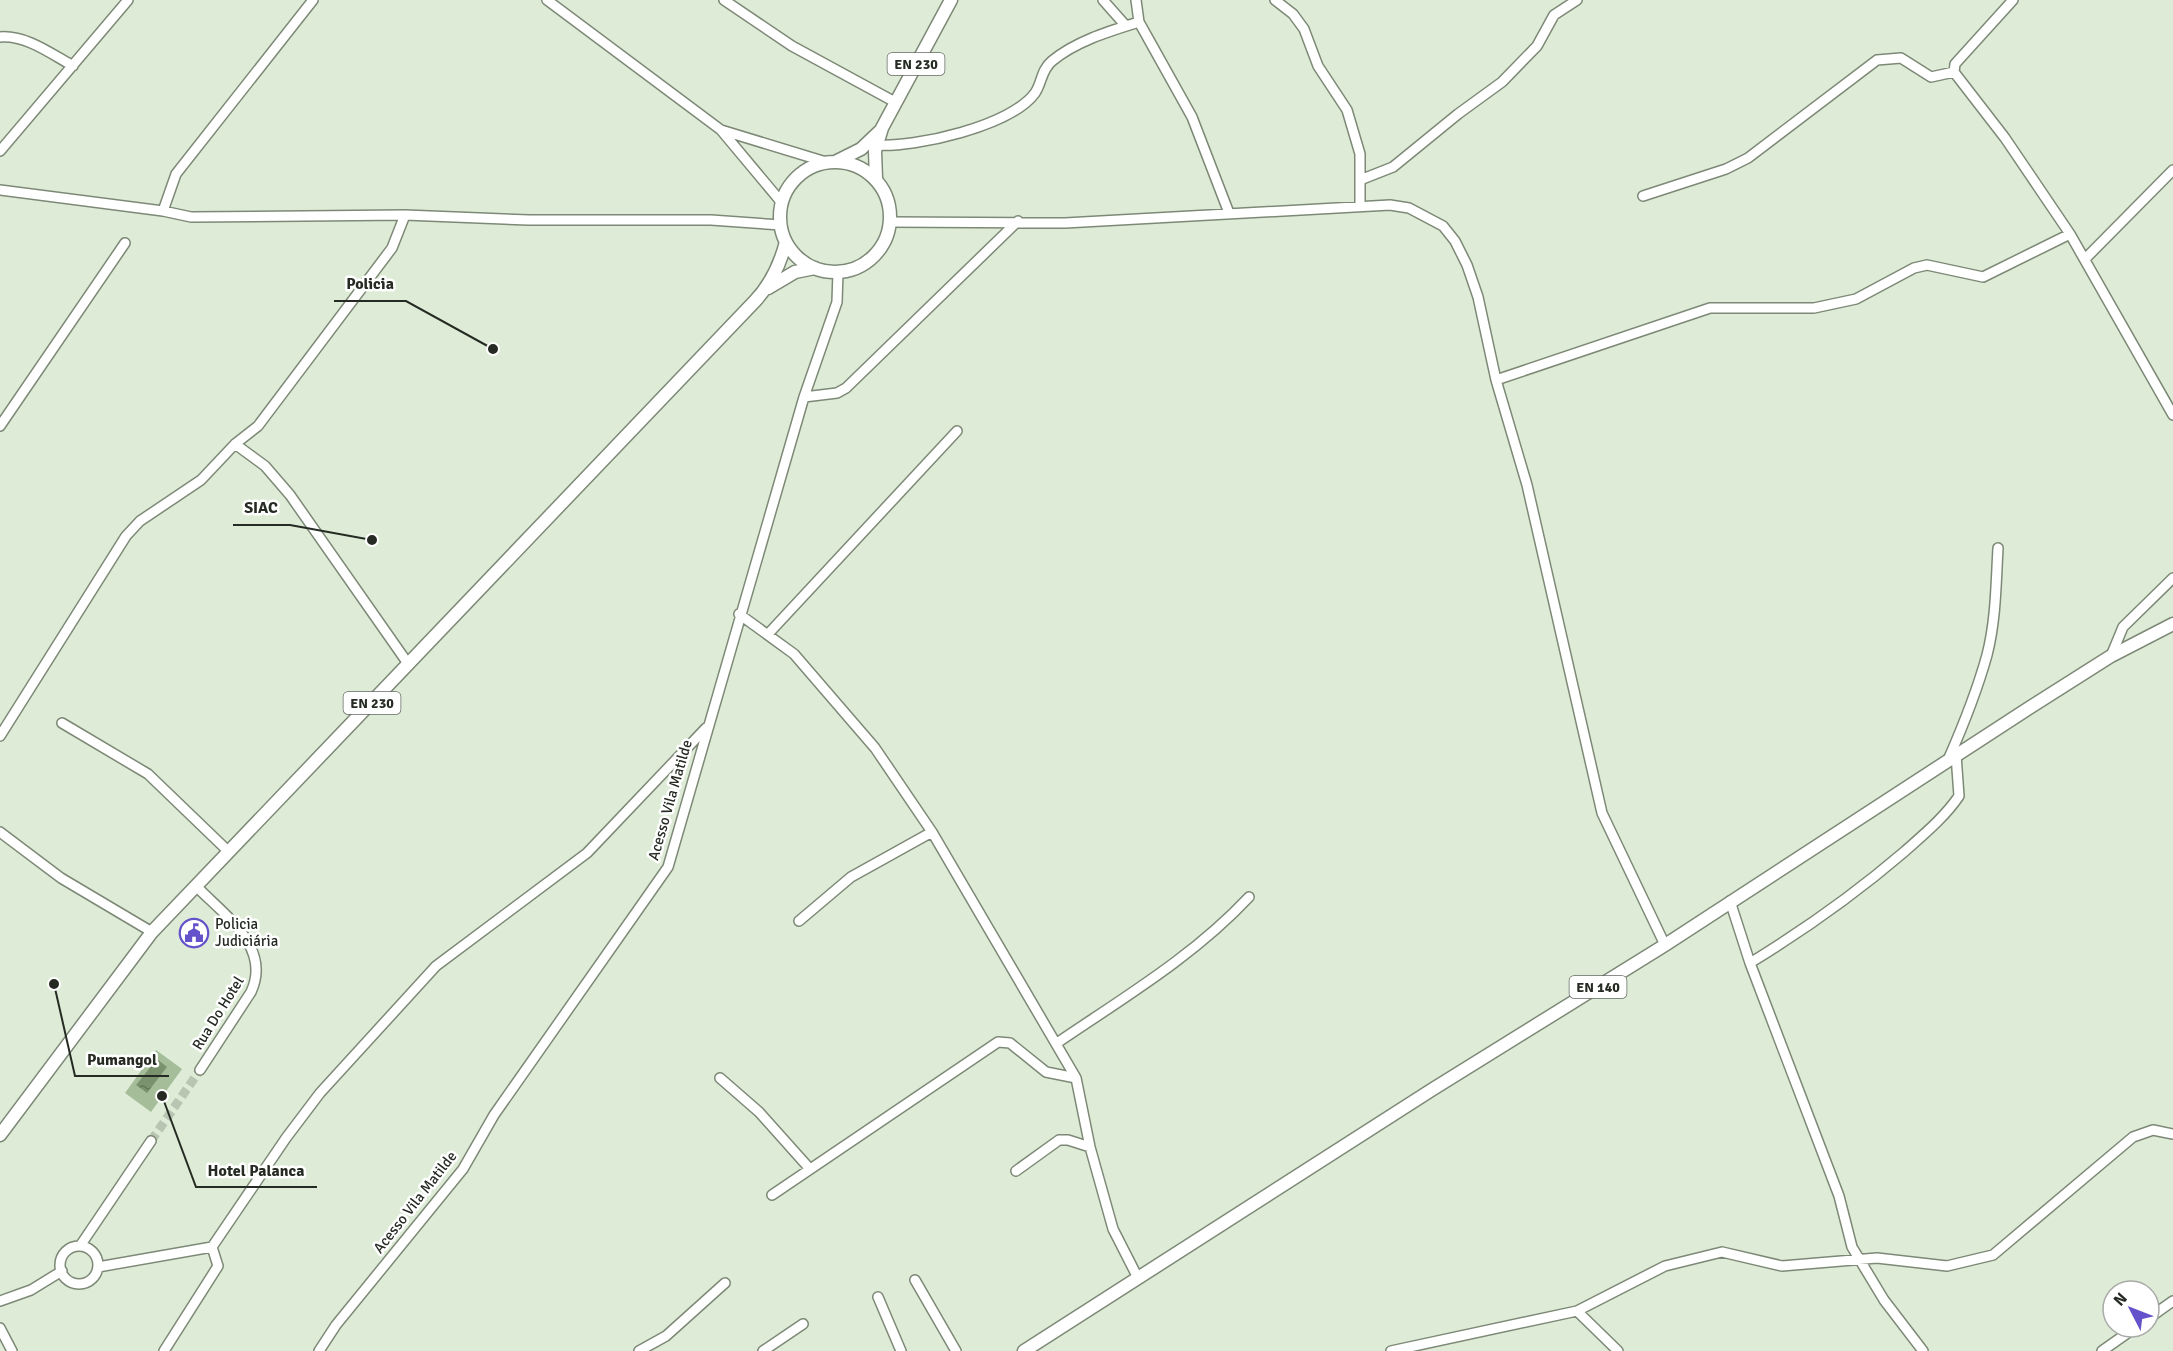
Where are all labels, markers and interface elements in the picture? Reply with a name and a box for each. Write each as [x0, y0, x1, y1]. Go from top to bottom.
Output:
road number: EN 230 [888, 53, 944, 75]
callout: Policia [334, 267, 406, 301]
text: Policia [346, 274, 394, 294]
callout: SIAC [233, 491, 290, 525]
text: SIAC [244, 498, 278, 518]
road number: EN 230 [344, 692, 400, 714]
street label: Acesso Vila Matilde [644, 738, 696, 862]
place label: Policia Judiciária [215, 915, 278, 950]
public building icon: Policia Judiciária [178, 917, 210, 949]
street label: Rua Do Hotel [188, 973, 248, 1053]
road number: EN 140 [1570, 976, 1626, 998]
callout: Pumangol [75, 1042, 169, 1076]
text: Pumangol [87, 1050, 157, 1070]
street label: Acesso Vila Matilde [370, 1147, 460, 1257]
callout: Hotel Palanca [196, 1153, 317, 1187]
text: Hotel Palanca [208, 1161, 304, 1181]
north arrow [2101, 1279, 2161, 1339]
text: N [2109, 1289, 2132, 1310]

